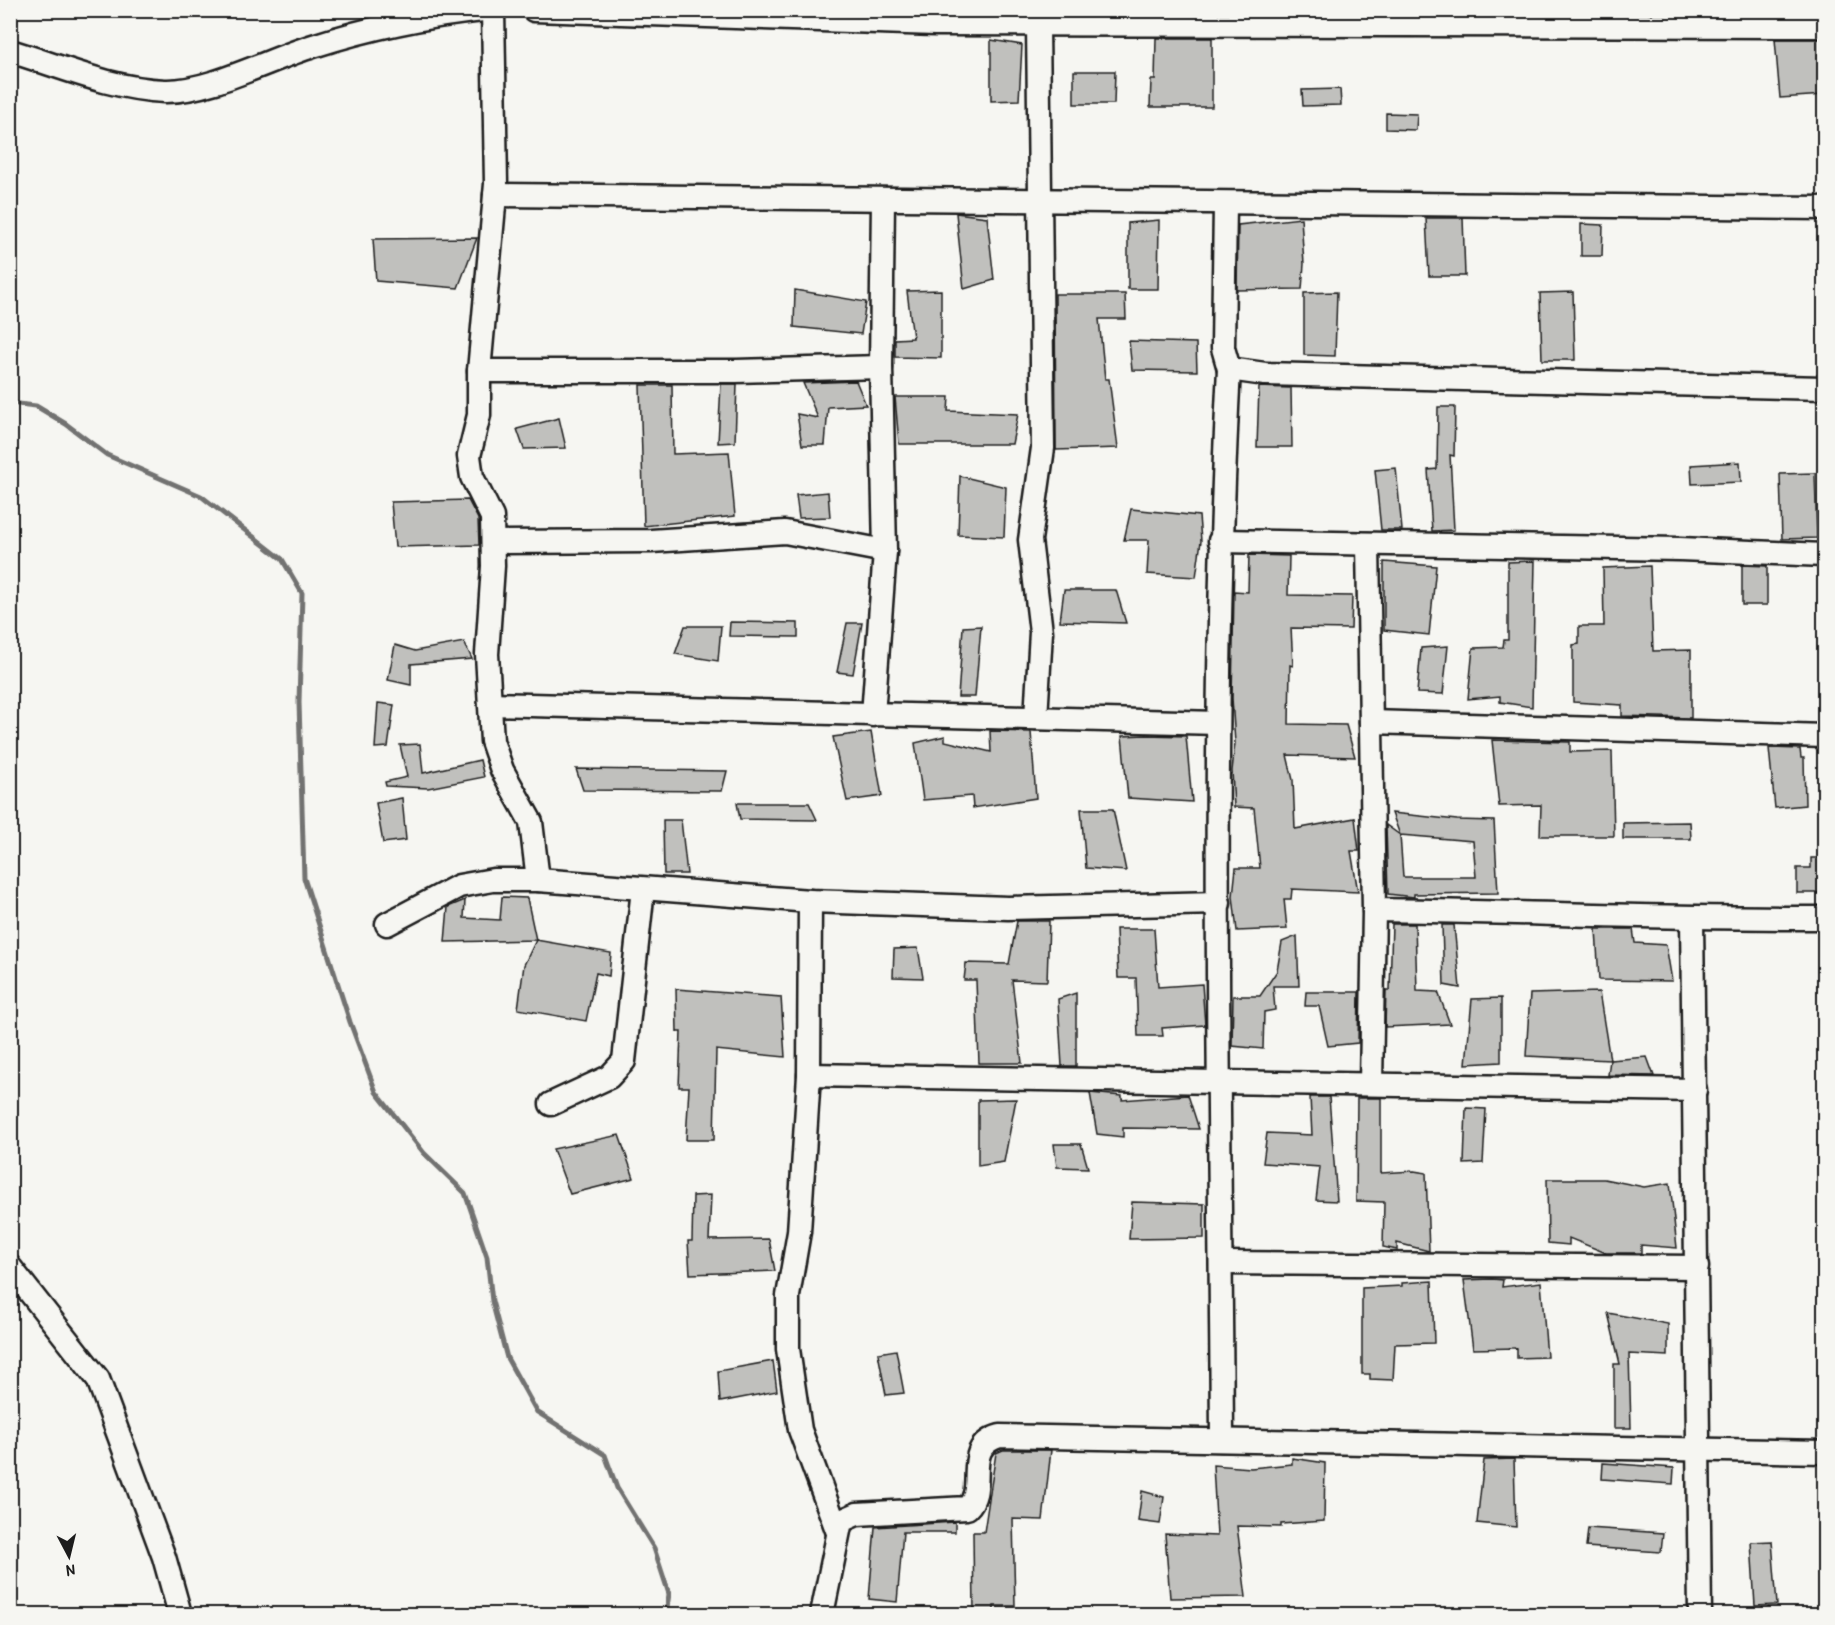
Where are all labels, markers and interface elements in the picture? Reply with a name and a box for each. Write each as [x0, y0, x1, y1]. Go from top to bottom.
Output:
north arrow [39, 1526, 99, 1586]
text: N [65, 1559, 76, 1582]

